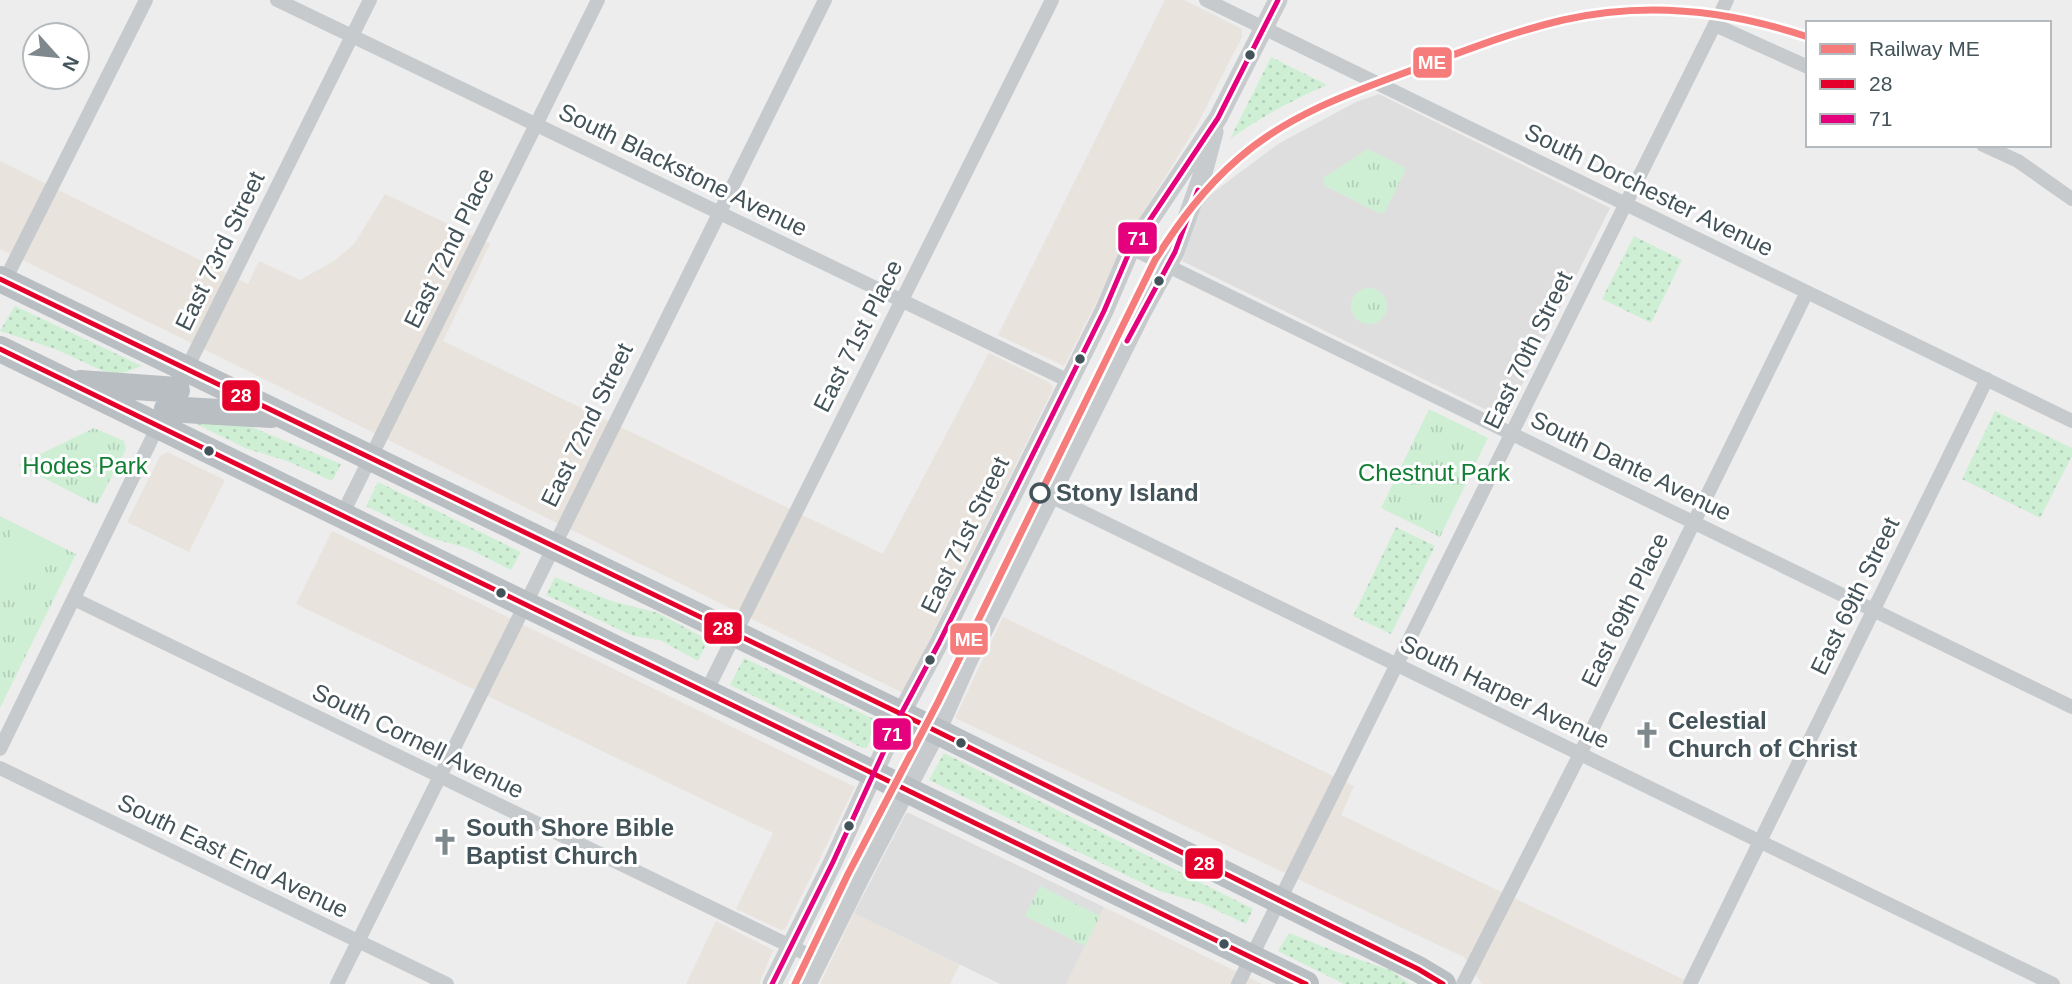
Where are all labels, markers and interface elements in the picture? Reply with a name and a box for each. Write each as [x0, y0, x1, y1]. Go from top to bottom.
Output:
north arrow [21, 21, 91, 91]
legend [1806, 21, 2051, 147]
text: Railway ME [1869, 37, 1980, 60]
line badge: ME [1412, 46, 1453, 79]
unlabelled marker [1243, 48, 1257, 62]
text: ME [1418, 52, 1446, 73]
text: N [58, 53, 83, 74]
text: 28 [1869, 72, 1892, 95]
street label: South Blackstone Avenue [555, 98, 812, 242]
text: 71 [1869, 107, 1892, 130]
street label: South Dorchester Avenue [1521, 118, 1778, 262]
street label: East 72nd Place [398, 163, 499, 332]
street label: East 73rd Street [169, 167, 270, 335]
line badge: 71 [1117, 221, 1158, 255]
text: 71 [1127, 228, 1149, 249]
street label: East 71st Place [808, 255, 907, 416]
street label: East 70th Street [1478, 266, 1578, 433]
unlabelled marker [1152, 274, 1166, 288]
street label: East 72nd Street [535, 338, 638, 511]
unlabelled marker [1073, 352, 1087, 366]
line badge: 28 [221, 379, 261, 412]
text: 28 [230, 385, 252, 406]
street label: South Dante Avenue [1527, 405, 1736, 526]
unlabelled marker [202, 444, 216, 458]
park label: Hodes Park [22, 452, 149, 479]
street label: East 71st Street [915, 452, 1014, 617]
park label: Chestnut Park [1358, 459, 1511, 486]
place label: Stony Island [1056, 479, 1199, 506]
marker: Stony Island [1030, 483, 1050, 503]
street label: East 69th Street [1805, 512, 1905, 679]
street label: East 69th Place [1576, 528, 1674, 691]
unlabelled marker [494, 586, 508, 600]
line badge: 28 [703, 611, 743, 645]
text: 28 [712, 618, 734, 639]
line badge: ME [949, 622, 989, 656]
text: ME [955, 629, 983, 650]
street label: South Harper Avenue [1396, 629, 1614, 754]
unlabelled marker [923, 653, 937, 667]
street label: South Cornell Avenue [308, 678, 528, 803]
place label: Celestial Church of Christ [1668, 707, 1857, 762]
line badge: 71 [872, 717, 912, 751]
church icon: Celestial Church of Christ [1632, 720, 1662, 750]
text: 71 [881, 724, 903, 745]
unlabelled marker [954, 736, 968, 750]
street label: South East End Avenue [114, 788, 353, 923]
place label: South Shore Bible Baptist Church [466, 814, 674, 869]
unlabelled marker [842, 819, 856, 833]
church icon: South Shore Bible Baptist Church [430, 827, 460, 857]
line badge: 28 [1184, 847, 1224, 880]
text: 28 [1193, 853, 1215, 874]
unlabelled marker [1217, 937, 1231, 951]

